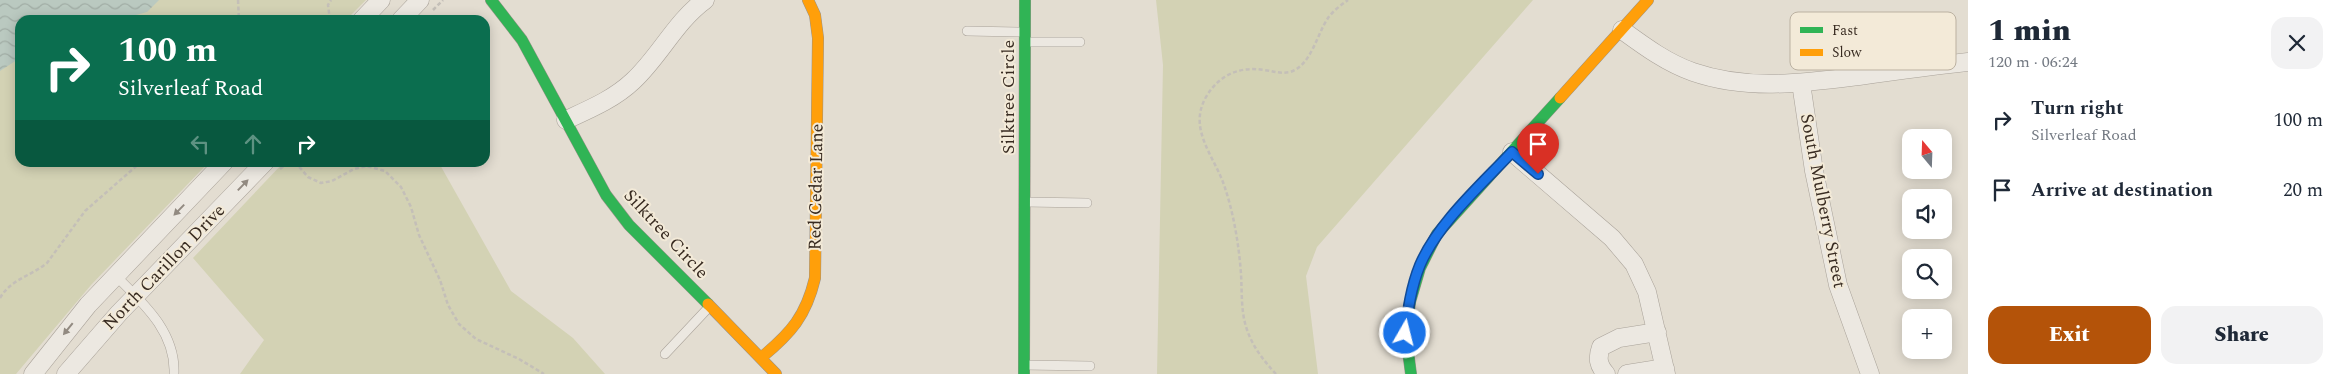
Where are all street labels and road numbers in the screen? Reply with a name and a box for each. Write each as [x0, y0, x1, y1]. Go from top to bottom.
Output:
street label: Silktree Circle [995, 40, 1022, 154]
street label: South Mulberry Street [1793, 111, 1853, 291]
street label: Red Cedar Lane [801, 123, 831, 251]
street label: Silktree Circle [617, 183, 715, 285]
street label: North Carillon Drive [96, 198, 232, 336]

